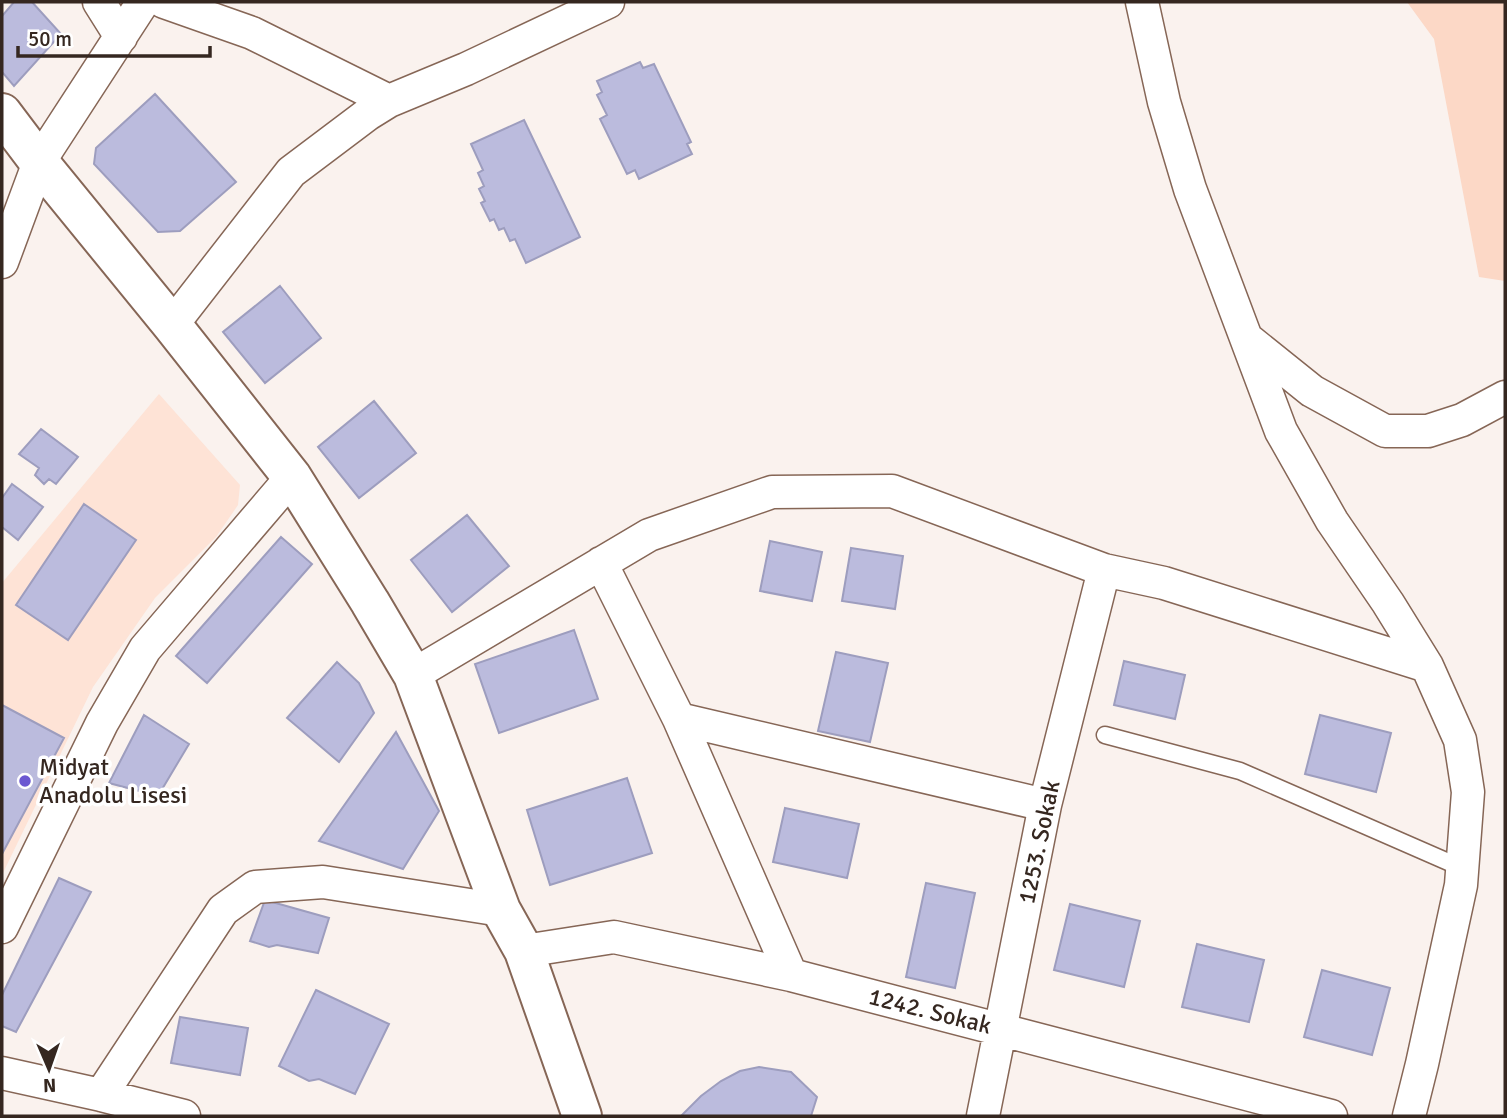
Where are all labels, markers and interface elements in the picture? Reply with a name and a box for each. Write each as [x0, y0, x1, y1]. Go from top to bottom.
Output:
scale bar [18, 14, 210, 58]
text: 50 m [28, 26, 72, 52]
place label: Midyat Anadolu Lisesi [39, 752, 187, 810]
marker: Midyat Anadolu Lisesi [17, 773, 33, 789]
street label: 1253. Sokak [1011, 778, 1067, 906]
street label: 1242. Sokak [865, 981, 995, 1041]
north arrow [14, 1034, 84, 1104]
text: N [43, 1073, 57, 1097]

